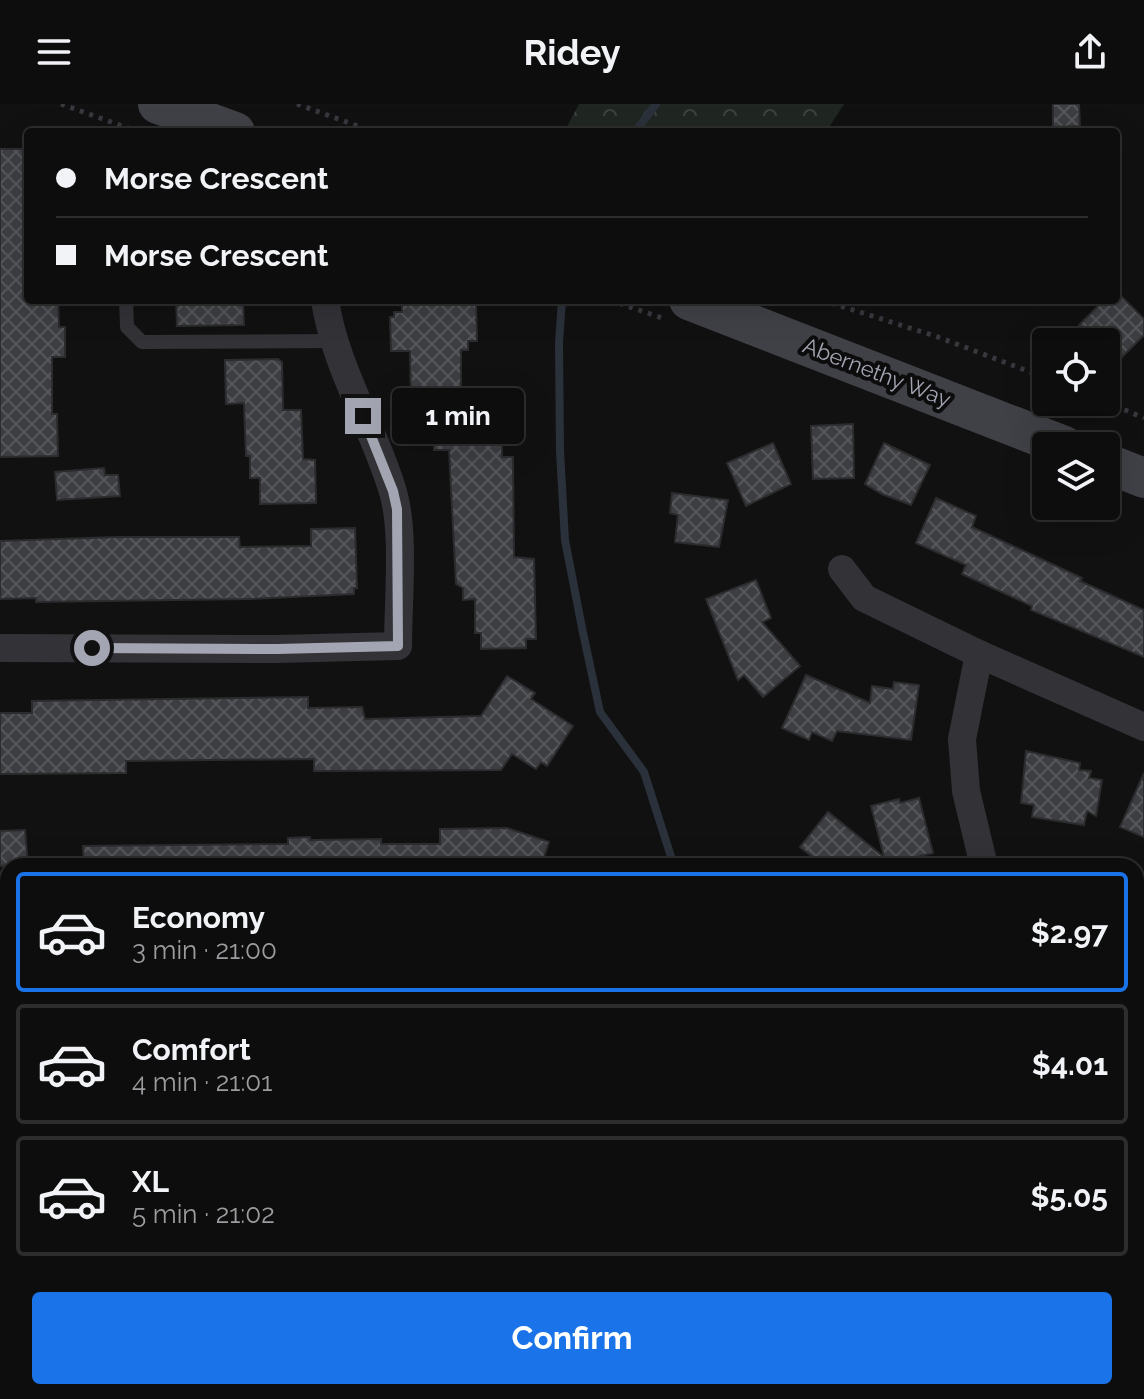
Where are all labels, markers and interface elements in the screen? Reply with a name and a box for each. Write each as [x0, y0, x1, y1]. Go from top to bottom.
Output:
icon: menu [32, 30, 76, 74]
icon: share [1068, 30, 1112, 74]
text: Ridey [524, 31, 620, 73]
text: Morse Crescent [104, 161, 329, 196]
text: Morse Crescent [104, 238, 329, 273]
map controls [1032, 328, 1120, 520]
button: locate [1032, 328, 1120, 416]
street label: Abernethy Way [799, 332, 955, 412]
callout: 1 min [391, 388, 523, 444]
route end [345, 398, 381, 434]
text: 1 min [425, 401, 491, 431]
button: layers [1032, 432, 1120, 520]
route start [74, 630, 110, 666]
icon: car [36, 896, 108, 968]
text: Economy [132, 900, 265, 935]
text: $2.97 [1031, 915, 1108, 950]
text: 3 min · 21:00 [132, 935, 277, 965]
icon: car [36, 1028, 108, 1100]
text: Comfort [132, 1032, 251, 1067]
text: $4.01 [1032, 1047, 1108, 1082]
text: 4 min · 21:01 [132, 1067, 272, 1097]
icon: car [36, 1160, 108, 1232]
text: XL [132, 1164, 169, 1199]
text: $5.05 [1031, 1179, 1108, 1214]
text: 5 min · 21:02 [132, 1199, 275, 1229]
button: Confirm [32, 1292, 1112, 1384]

